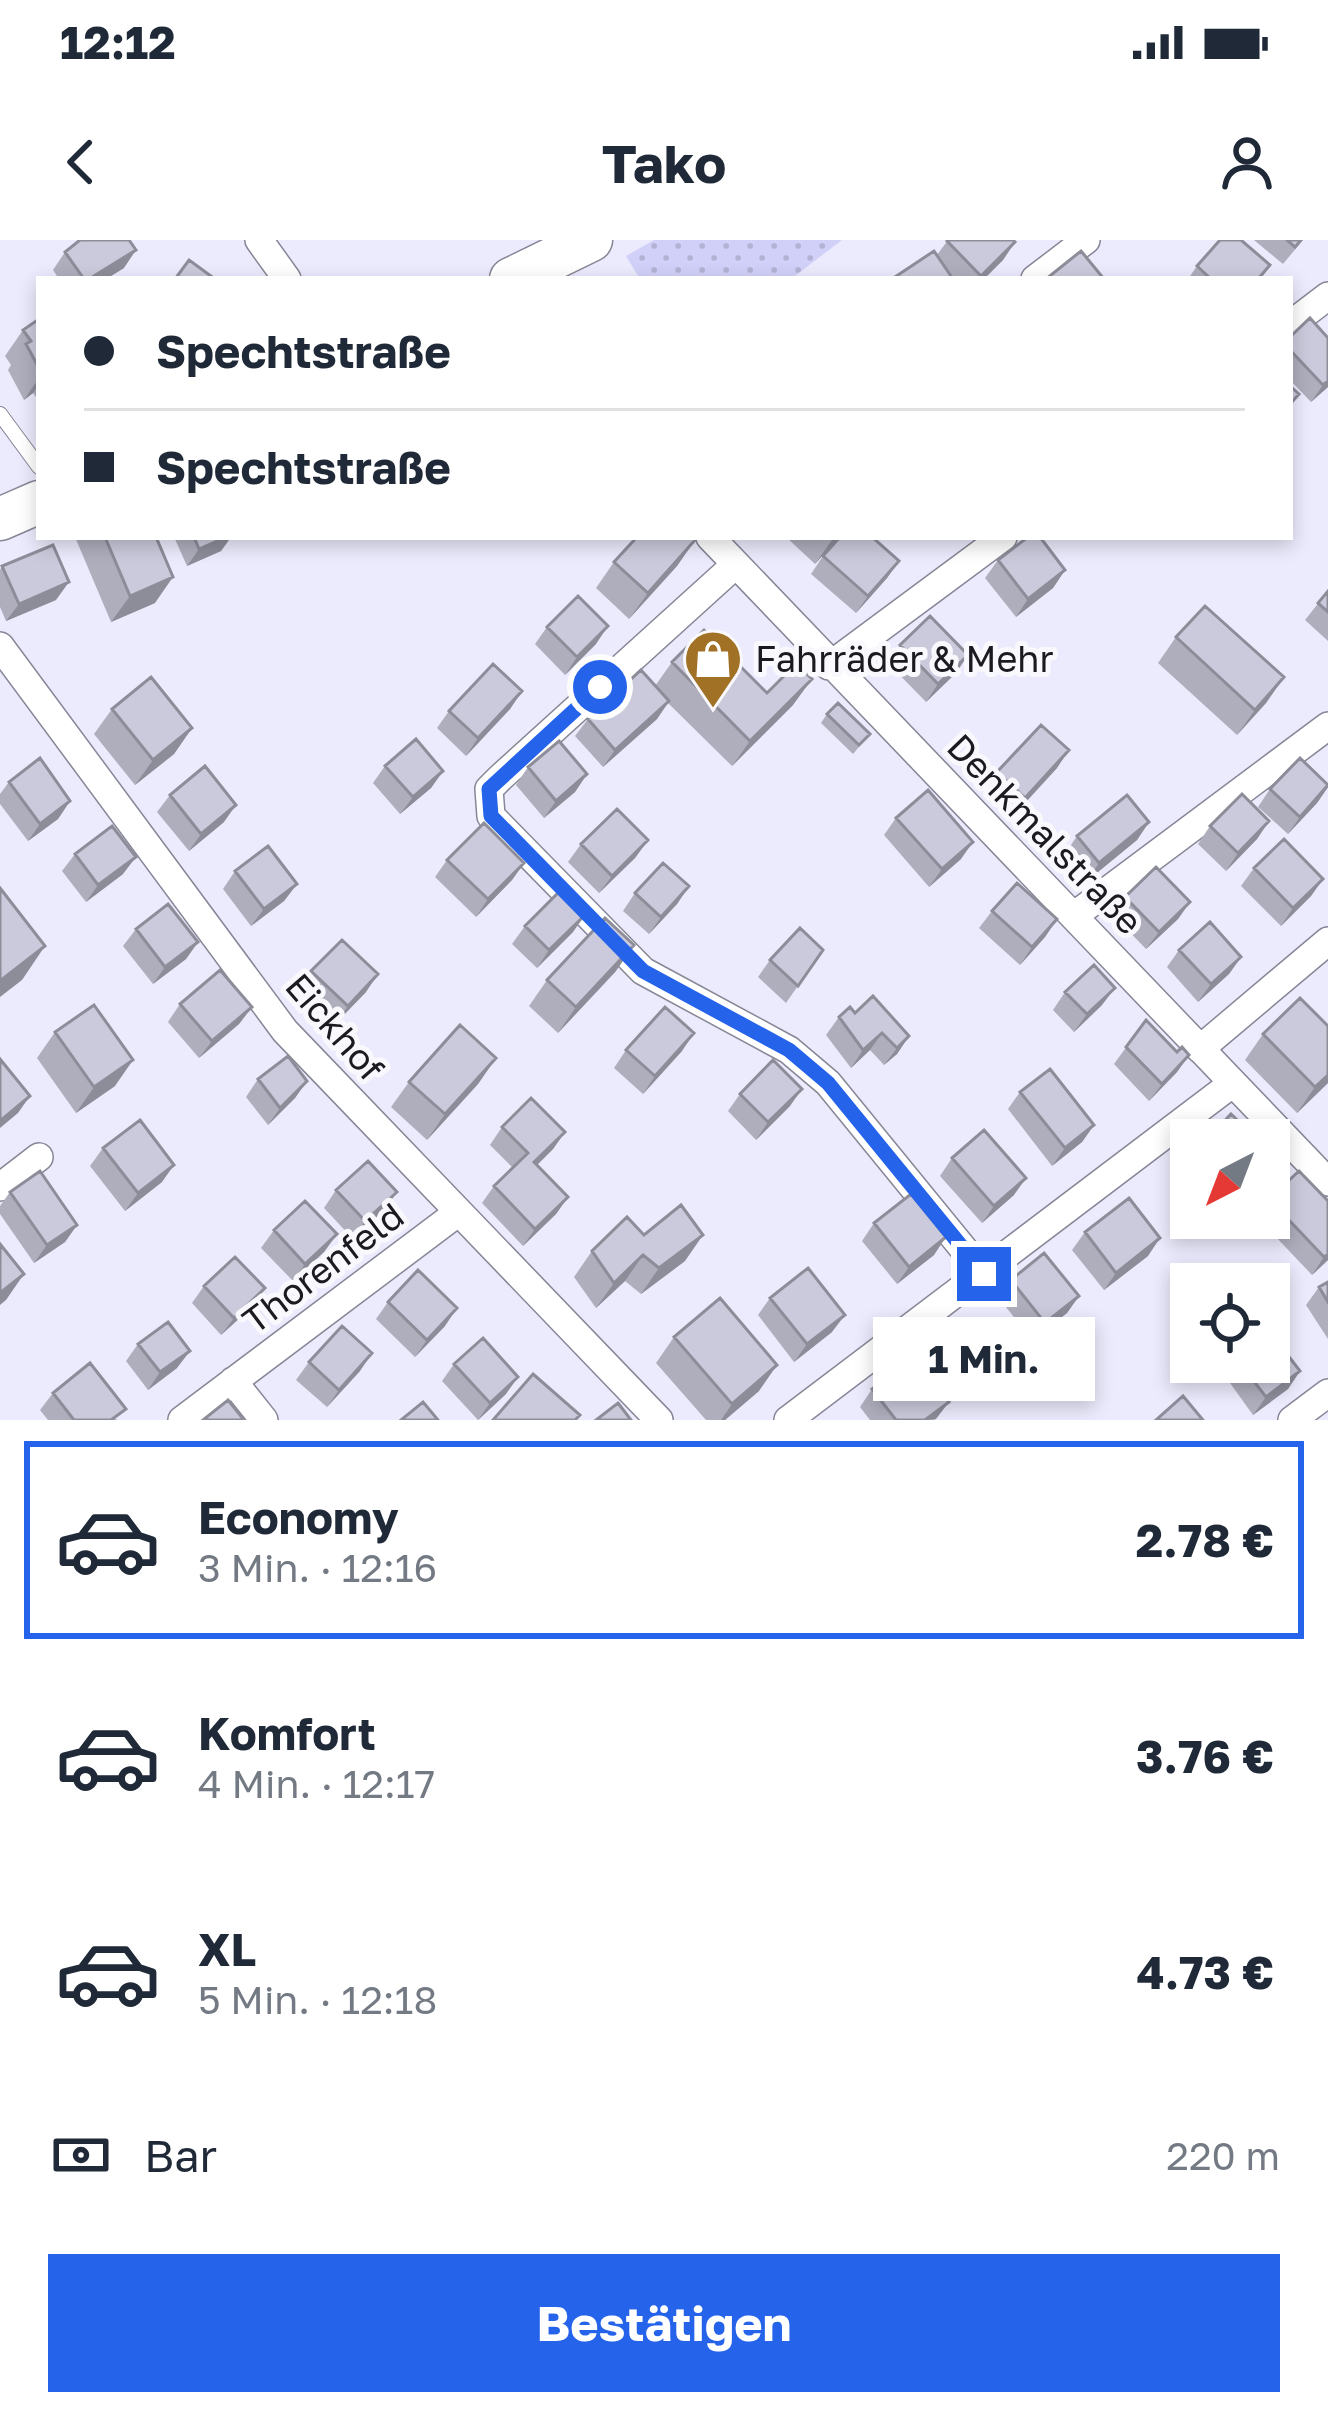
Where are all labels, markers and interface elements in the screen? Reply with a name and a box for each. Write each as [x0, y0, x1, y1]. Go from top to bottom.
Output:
text: 12:12 [60, 15, 176, 69]
icon: back [48, 129, 114, 195]
icon: person [1214, 129, 1280, 195]
text: Tako [602, 130, 726, 195]
text: Spechtstraße [156, 324, 451, 378]
text: Spechtstraße [156, 440, 451, 494]
shop icon: Fahrräder & Mehr [682, 628, 744, 710]
place label: Fahrräder & Mehr [755, 637, 1053, 680]
route start [573, 660, 627, 714]
street label: Denkmalstraße [939, 725, 1152, 943]
street label: Eickhof [277, 964, 394, 1089]
north arrow [1170, 1119, 1290, 1239]
map controls [1170, 1119, 1290, 1383]
street label: Thorenfeld [234, 1193, 411, 1342]
route end [957, 1247, 1011, 1301]
button: locate [1170, 1263, 1290, 1383]
callout: 1 Min. [873, 1316, 1095, 1400]
text: 1 Min. [928, 1335, 1040, 1382]
icon: car [54, 1486, 162, 1594]
text: Economy [198, 1490, 399, 1544]
text: 2.78 € [1136, 1513, 1274, 1567]
text: 3 Min. · 12:16 [198, 1544, 437, 1591]
icon: car [54, 1702, 162, 1810]
text: Komfort [198, 1706, 376, 1760]
text: 3.76 € [1136, 1729, 1274, 1783]
text: 4 Min. · 12:17 [198, 1760, 435, 1807]
icon: car [54, 1918, 162, 2026]
text: XL [198, 1922, 256, 1976]
text: 4.73 € [1137, 1945, 1274, 1999]
text: 5 Min. · 12:18 [198, 1976, 437, 2023]
icon: cash [48, 2122, 114, 2188]
text: Bar [144, 2128, 217, 2182]
text: 220 m [1166, 2132, 1280, 2179]
button: Bestätigen [48, 2254, 1280, 2392]

